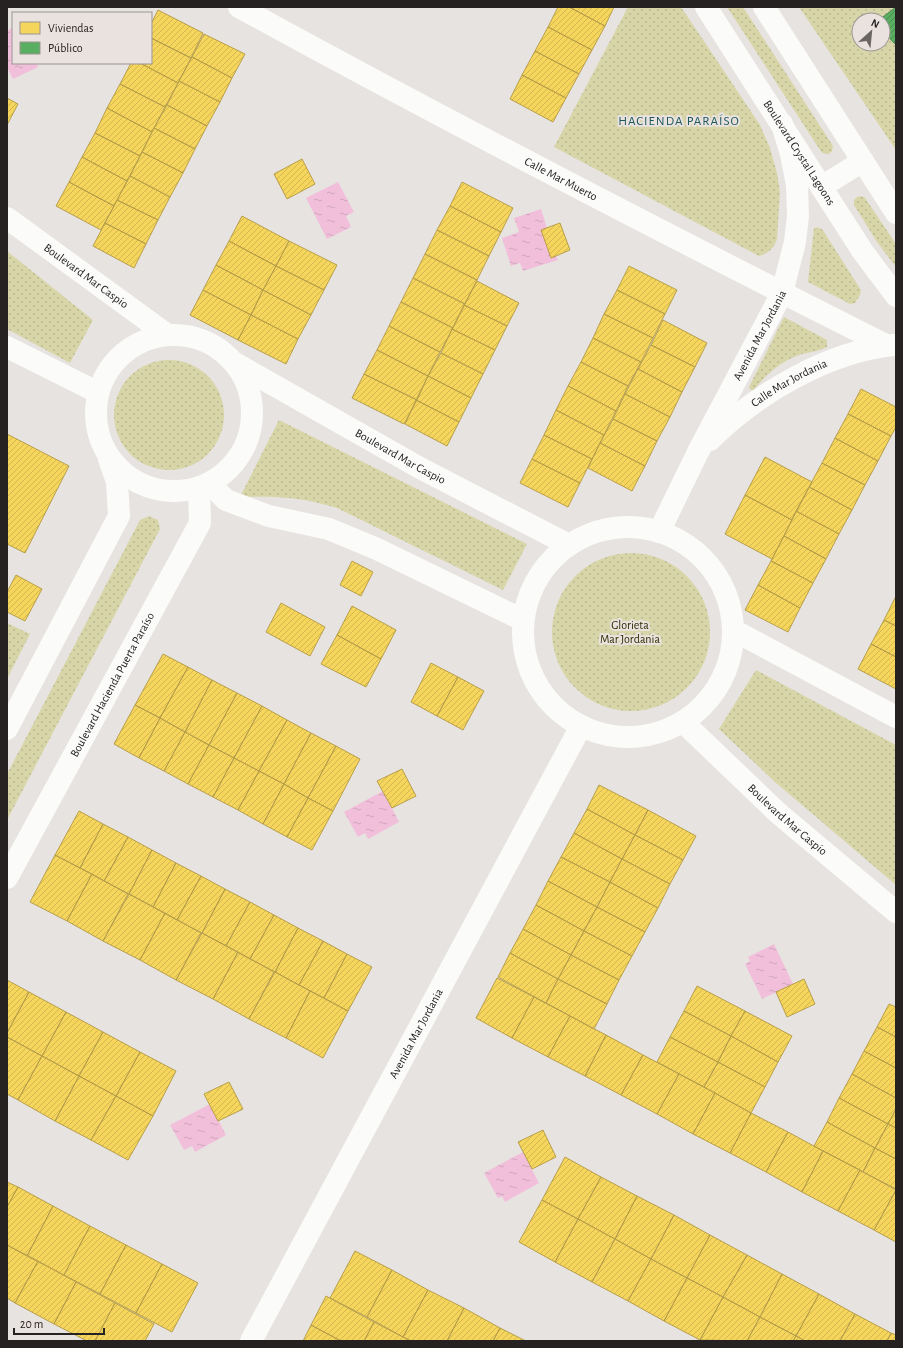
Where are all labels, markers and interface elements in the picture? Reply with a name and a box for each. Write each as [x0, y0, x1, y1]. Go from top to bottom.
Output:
legend [12, 12, 152, 64]
north arrow [851, 12, 891, 52]
text: N [869, 17, 881, 30]
text: Viviendas [48, 22, 94, 34]
text: Público [48, 42, 83, 54]
street label: Boulevard Crystal Lagoons [761, 98, 837, 207]
district label: HACIENDA PARAÍSO [618, 114, 740, 128]
street label: Calle Mar Muerto [523, 155, 600, 203]
street label: Boulevard Mar Caspio [42, 241, 131, 310]
street label: Avenida Mar Jordania [731, 288, 789, 382]
street label: Calle Mar Jordania [749, 357, 829, 409]
street label: Boulevard Mar Caspio [353, 427, 448, 486]
street label: Boulevard Hacienda Puerta Paraíso [68, 610, 156, 759]
park label: Glorieta Mar Jordania [600, 619, 660, 645]
street label: Boulevard Mar Caspio [746, 782, 829, 858]
street label: Avenida Mar Jordania [387, 986, 445, 1080]
scale bar [14, 1310, 104, 1336]
text: 20 m [20, 1318, 43, 1330]

